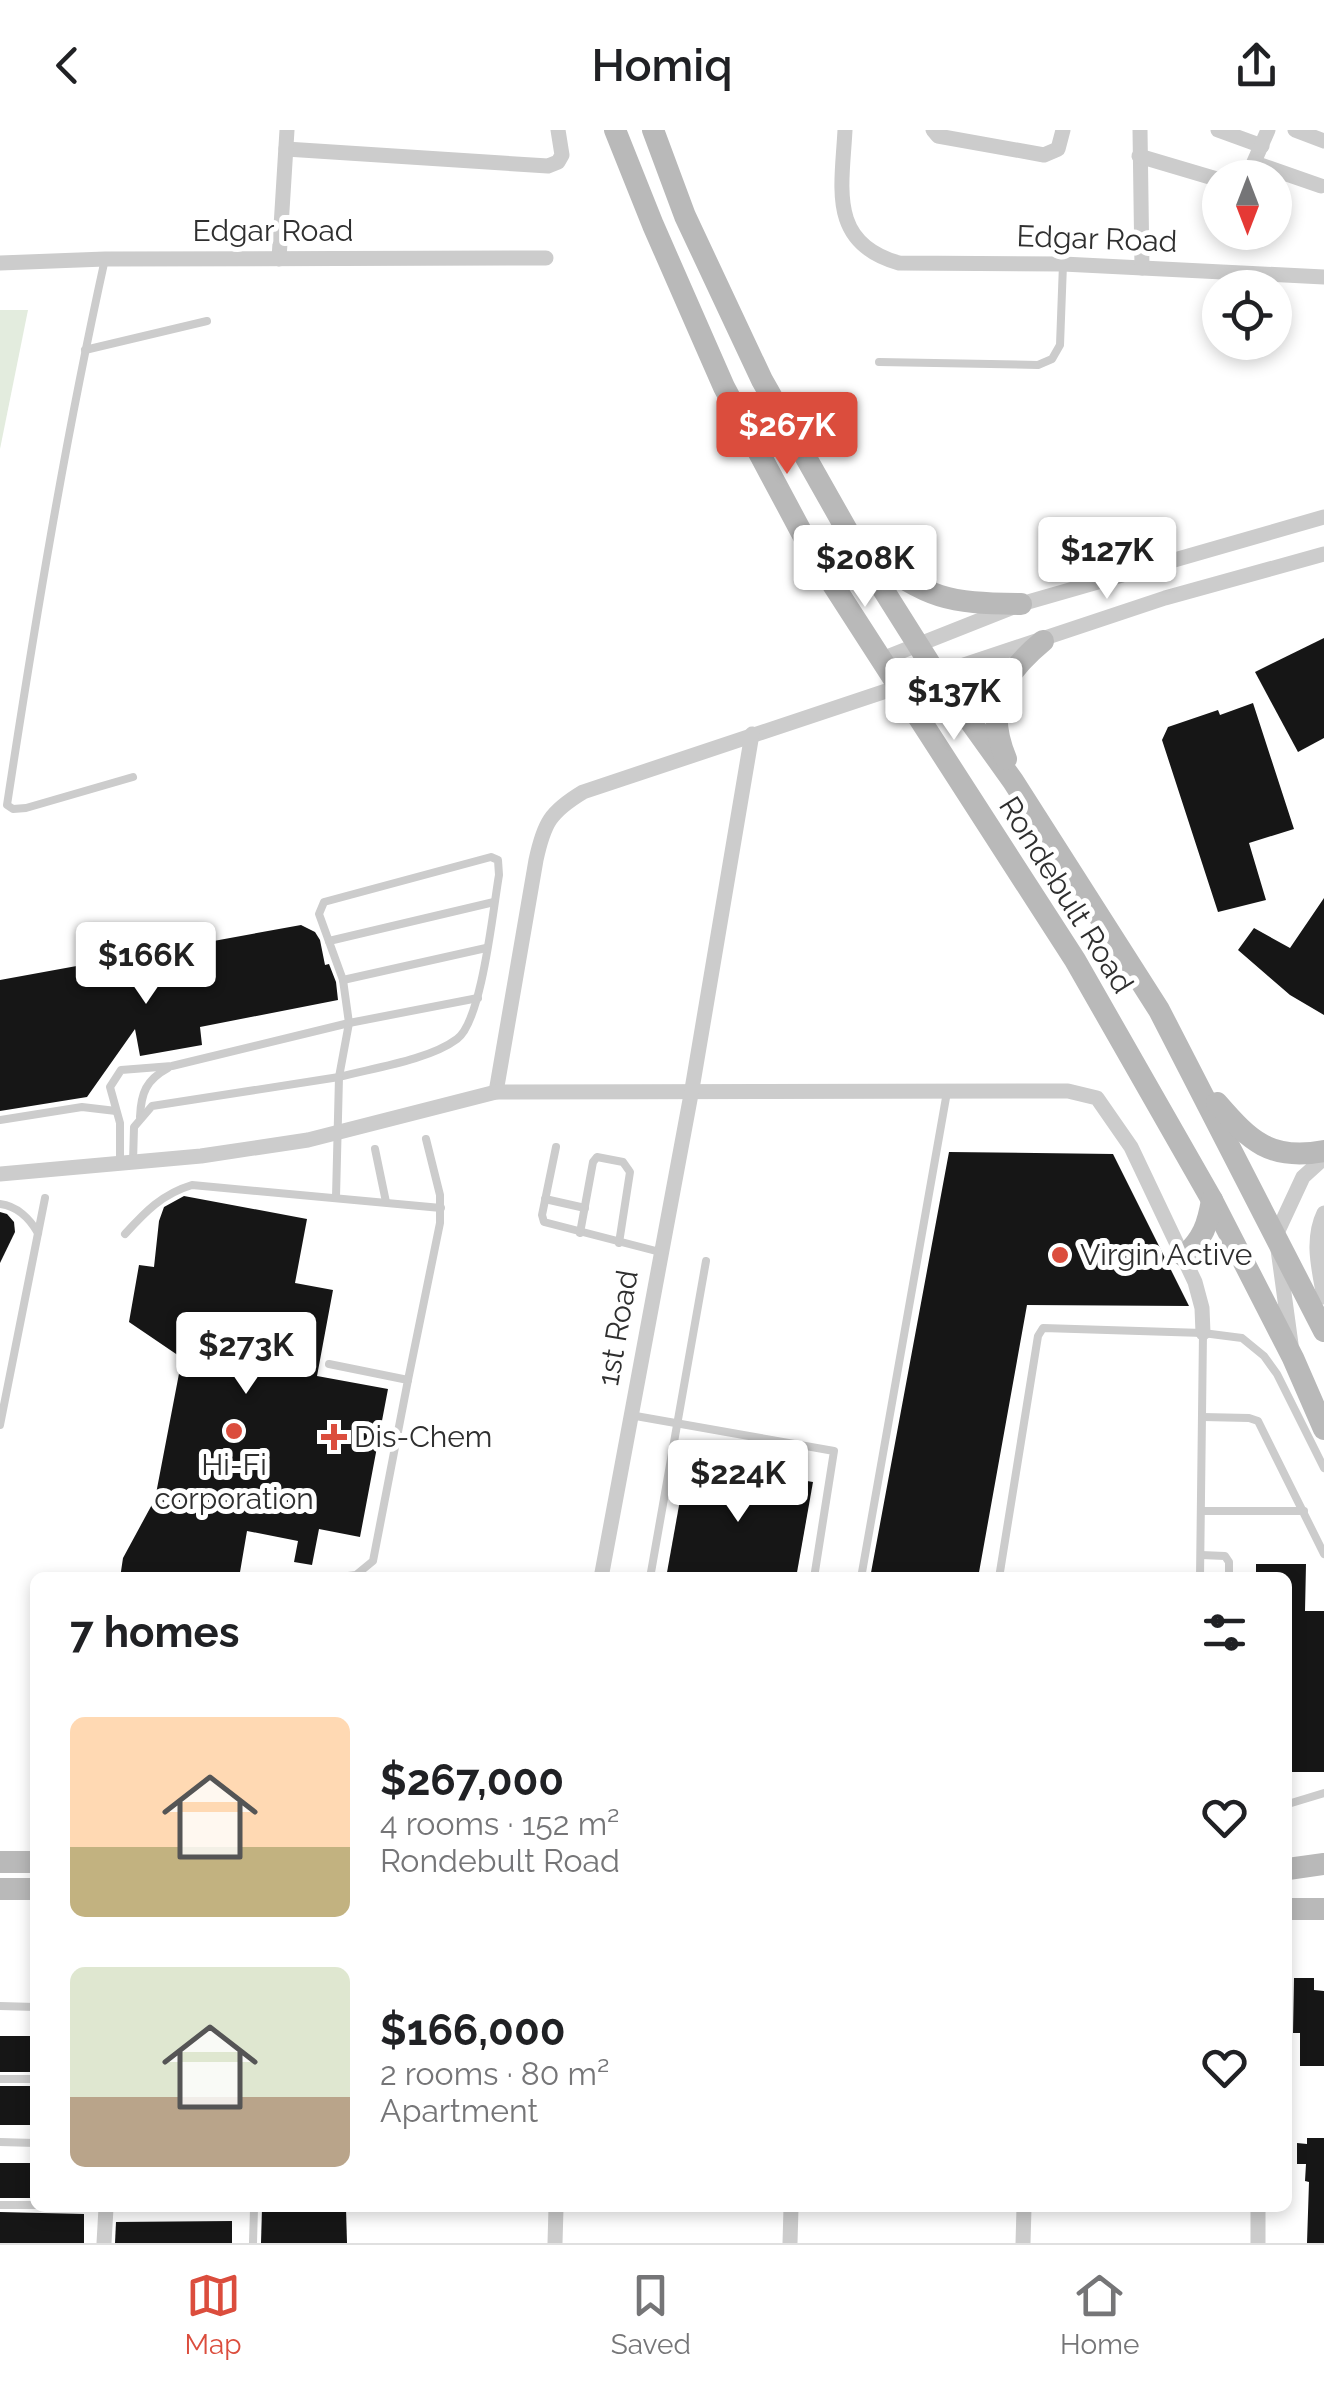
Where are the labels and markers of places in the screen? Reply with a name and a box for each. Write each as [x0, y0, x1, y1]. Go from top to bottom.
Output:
pin: $267K [717, 392, 857, 477]
pin: $127K [1037, 517, 1177, 602]
pin: $208K [795, 525, 935, 610]
pin: $137K [884, 658, 1024, 743]
pin: $166K [76, 922, 216, 1007]
place label: Virgin Active [1080, 1237, 1252, 1272]
marker: Virgin Active [1049, 1244, 1071, 1266]
pin: $273K [176, 1312, 316, 1397]
place label: Dis-Chem [354, 1419, 492, 1454]
marker: Hi-Fi corporation [223, 1420, 245, 1442]
marker: Dis-Chem [323, 1426, 345, 1448]
pin: $224K [668, 1440, 808, 1525]
place label: Hi-Fi corporation [154, 1447, 314, 1516]

